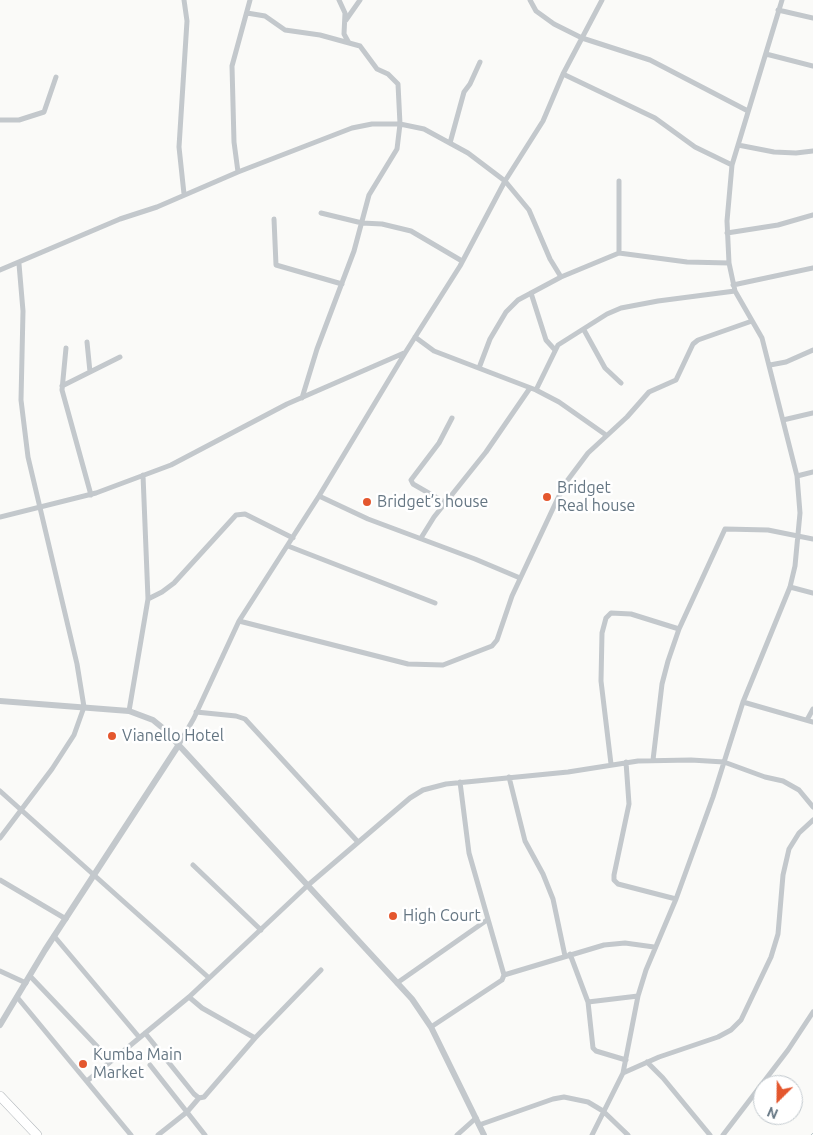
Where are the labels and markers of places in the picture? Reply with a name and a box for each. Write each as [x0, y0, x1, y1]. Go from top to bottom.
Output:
place label: Bridget Real house [557, 478, 635, 516]
marker: Bridget Real house [541, 491, 553, 503]
place label: Bridget’s house [377, 492, 488, 512]
marker: Bridget’s house [361, 496, 373, 508]
place label: Vianello Hotel [122, 726, 224, 746]
marker: Vianello Hotel [106, 730, 118, 742]
place label: High Court [403, 906, 481, 926]
marker: High Court [387, 910, 399, 922]
place label: Kumba Main Market [93, 1045, 182, 1083]
marker: Kumba Main Market [77, 1058, 89, 1070]

